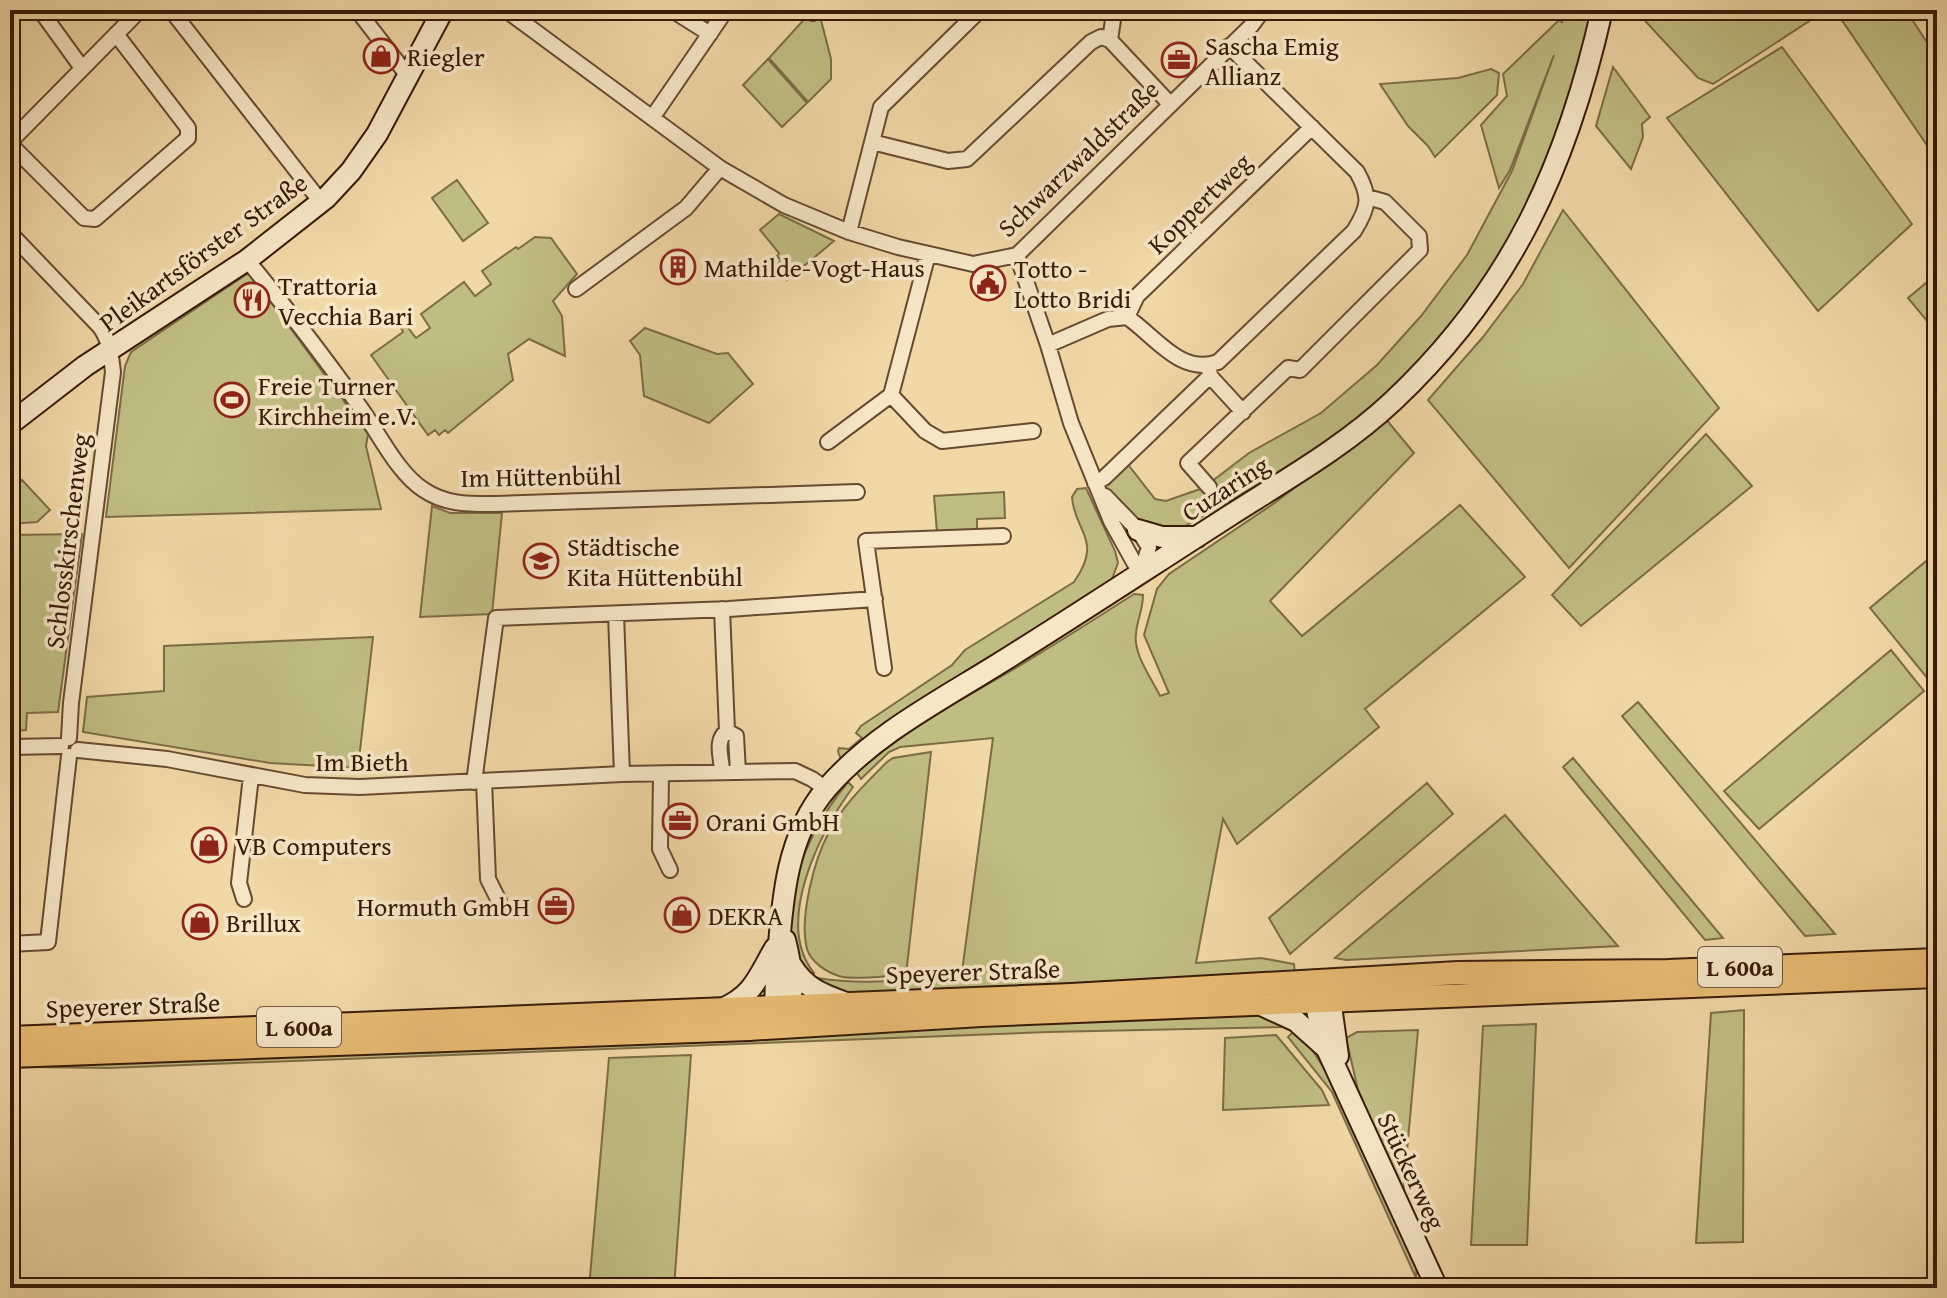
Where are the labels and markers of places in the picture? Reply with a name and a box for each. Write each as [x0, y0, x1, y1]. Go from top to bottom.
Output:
place label: Sascha Emig Allianz [1205, 26, 1339, 95]
shop icon: Riegler [362, 37, 400, 75]
place label: Riegler [407, 37, 485, 76]
office icon: Sascha Emig Allianz [1160, 41, 1198, 79]
building icon: Mathilde-Vogt-Haus [659, 248, 697, 286]
place label: Mathilde-Vogt-Haus [704, 248, 925, 287]
place label: Totto - Lotto Bridi [1014, 249, 1131, 318]
public building icon: Totto - Lotto Bridi [969, 264, 1007, 302]
place label: Trattoria Vecchia Bari [278, 266, 413, 335]
restaurant icon: Trattoria Vecchia Bari [233, 281, 271, 319]
place label: Freie Turner Kirchheim e.V. [258, 366, 416, 435]
sports icon: Freie Turner Kirchheim e.V. [213, 381, 251, 419]
place label: Städtische Kita Hüttenbühl [567, 527, 743, 596]
school or university icon: Städtische Kita Hüttenbühl [522, 542, 560, 580]
office icon: Orani GmbH [661, 802, 699, 840]
place label: Orani GmbH [706, 802, 839, 841]
shop icon: VB Computers [190, 826, 228, 864]
place label: VB Computers [235, 826, 392, 865]
place label: Hormuth GmbH [357, 887, 530, 926]
office icon: Hormuth GmbH [537, 887, 575, 925]
shop icon: DEKRA [663, 896, 701, 934]
place label: DEKRA [708, 896, 783, 935]
shop icon: Brillux [181, 903, 219, 941]
place label: Brillux [226, 903, 301, 942]

